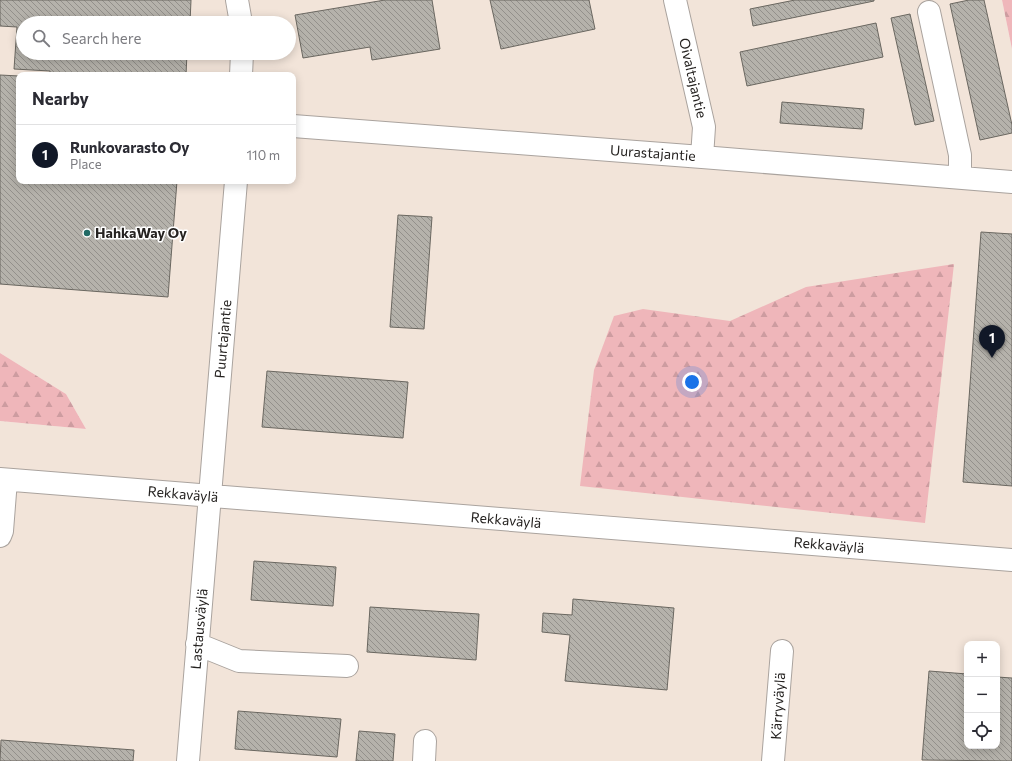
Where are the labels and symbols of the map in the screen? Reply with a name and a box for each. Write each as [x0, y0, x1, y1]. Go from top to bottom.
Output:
street label: Oivaltajantie [676, 36, 711, 120]
street label: Uurastajantie [610, 141, 696, 164]
place label: HahkaWay Oy [95, 224, 187, 241]
marker: HahkaWay Oy [82, 228, 92, 238]
street label: Puurtajantie [211, 299, 234, 379]
pin: 1 [979, 325, 1005, 358]
your location [682, 372, 702, 392]
street label: Rekkaväylä [147, 482, 219, 505]
street label: Rekkaväylä [470, 508, 542, 531]
street label: Rekkaväylä [793, 533, 865, 556]
street label: Lastausväylä [187, 588, 210, 670]
street label: Kärryväylä [767, 672, 788, 740]

